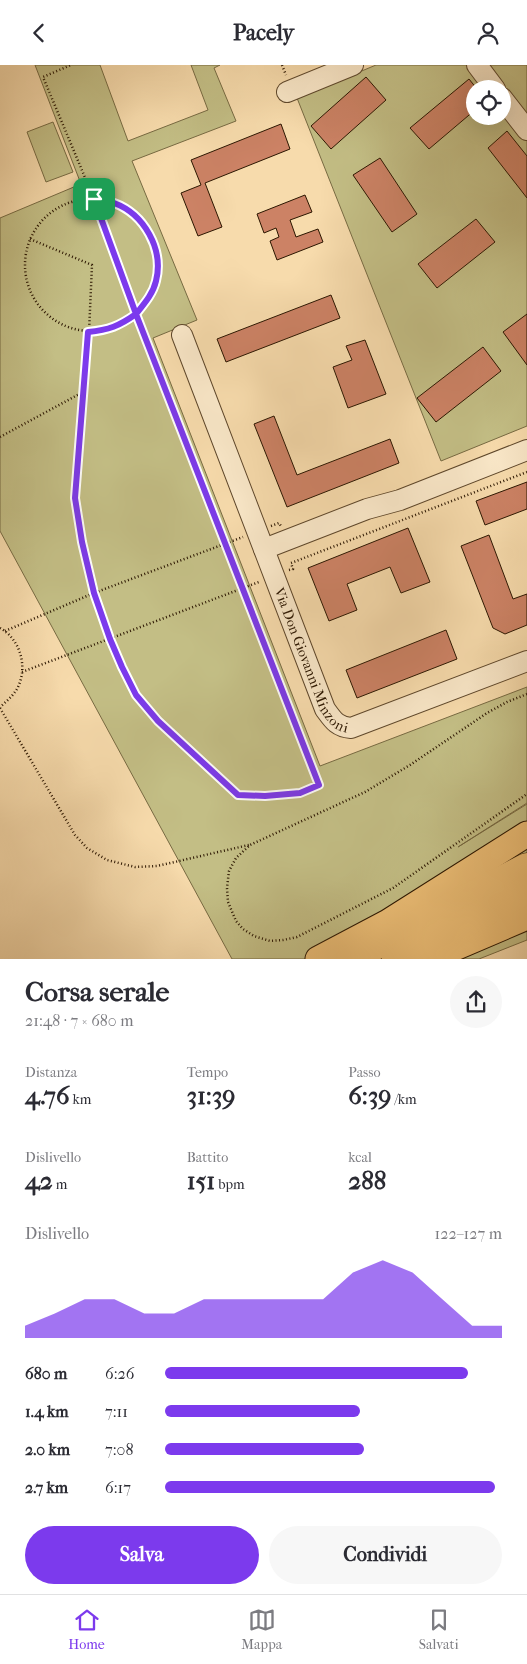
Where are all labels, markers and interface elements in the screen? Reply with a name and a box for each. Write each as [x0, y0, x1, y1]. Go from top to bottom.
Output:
icon: back [25, 19, 53, 47]
icon: person [474, 19, 502, 47]
text: Pacely [233, 20, 294, 46]
map controls [466, 80, 511, 125]
button: locate [466, 80, 511, 125]
pin [73, 178, 115, 220]
icon: arrive [80, 185, 108, 213]
street label: Via Don Giovanni Minzoni [271, 584, 350, 736]
text: Corsa serale [25, 975, 169, 1008]
button: share [450, 976, 502, 1028]
text: 21:48 · 7 × 680 m [25, 1011, 133, 1030]
text: Distanza [25, 1064, 77, 1081]
text: Tempo [187, 1064, 228, 1081]
text: Passo [348, 1064, 381, 1081]
text: 4.76 [25, 1081, 69, 1110]
text: 31:39 [187, 1081, 235, 1110]
text: 6:39 [348, 1081, 391, 1110]
text: km [69, 1091, 91, 1108]
text: /km [391, 1091, 417, 1108]
text: Dislivello [25, 1149, 81, 1166]
text: Battito [187, 1149, 228, 1166]
text: kcal [348, 1149, 372, 1166]
text: 42 [25, 1166, 53, 1195]
text: 151 [187, 1166, 215, 1195]
text: 288 [348, 1166, 386, 1195]
text: m [53, 1176, 67, 1193]
text: bpm [215, 1176, 245, 1193]
text: Dislivello [25, 1224, 89, 1243]
text: 122–127 m [434, 1224, 502, 1243]
text: 680 m [25, 1364, 67, 1383]
text: 6:26 [105, 1364, 134, 1383]
text: 1.4 km [25, 1402, 69, 1421]
text: 7:11 [105, 1402, 128, 1421]
text: 2.0 km [25, 1440, 70, 1459]
text: 7:08 [105, 1440, 133, 1459]
text: 2.7 km [25, 1478, 68, 1497]
text: 6:17 [105, 1478, 131, 1497]
button: Salva [25, 1526, 259, 1584]
button: Condividi [269, 1526, 502, 1584]
tab: Home [68, 1606, 105, 1653]
tab: Mappa [241, 1606, 282, 1653]
tab: Salvati [419, 1606, 459, 1653]

